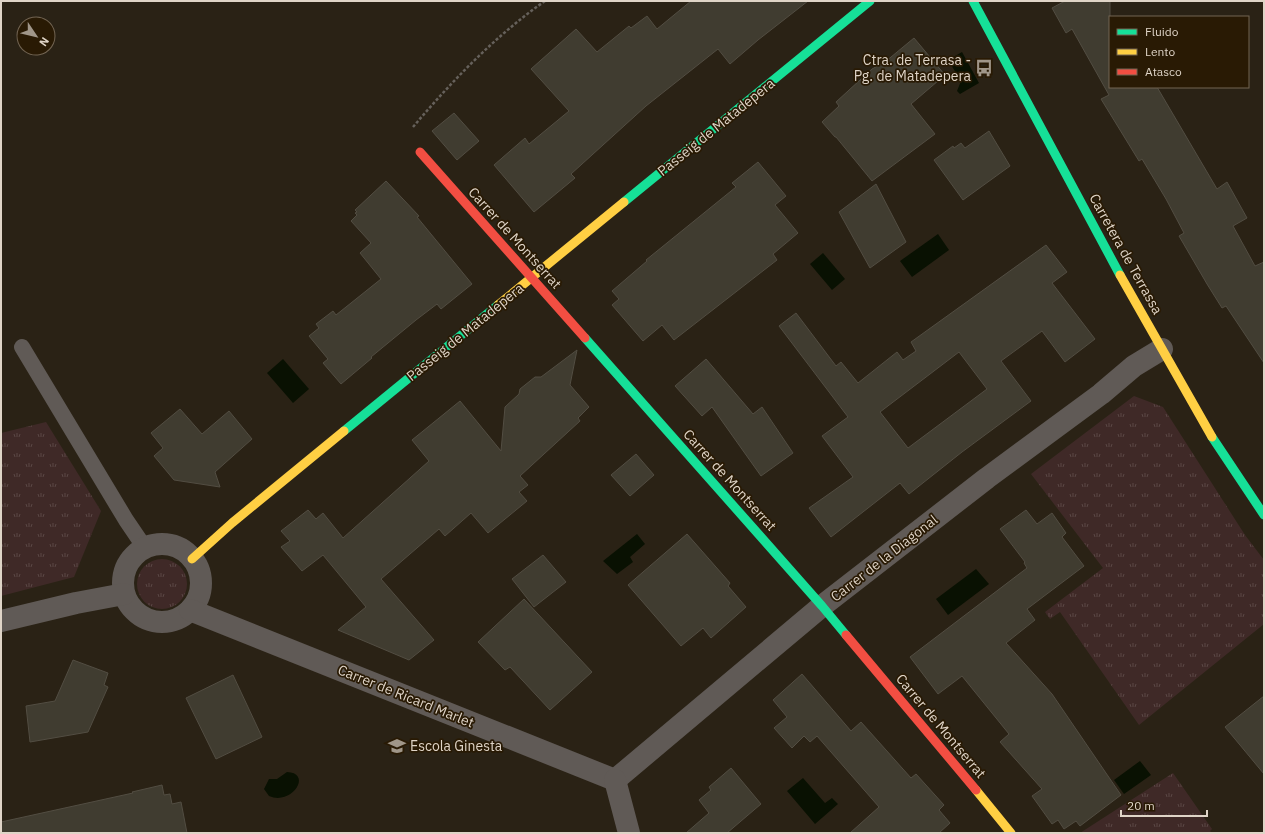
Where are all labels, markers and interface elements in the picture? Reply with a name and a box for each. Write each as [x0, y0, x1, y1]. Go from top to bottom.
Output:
north arrow [16, 16, 56, 56]
legend [1109, 16, 1249, 88]
text: Fluido [1145, 24, 1179, 39]
text: N [36, 34, 52, 49]
text: Lento [1145, 44, 1175, 59]
place label: Ctra. de Terrasa - Pg. de Matadepera [854, 51, 972, 85]
bus stop icon: Ctra. de Terrasa - Pg. de Matadepera [974, 58, 994, 78]
text: Atasco [1145, 64, 1182, 79]
street label: Passeig de Matadepera [654, 74, 779, 180]
street label: Carrer de Montserrat [465, 183, 566, 293]
street label: Carretera de Terrassa [1085, 191, 1167, 318]
street label: Passeig de Matadepera [403, 279, 528, 385]
street label: Carrer de Montserrat [680, 425, 781, 535]
street label: Carrer de la Diagonal [827, 510, 941, 605]
street label: Carrer de Ricard Marlet [335, 660, 477, 732]
street label: Carrer de Montserrat [892, 670, 990, 782]
school or university icon: Escola Ginesta [387, 736, 407, 756]
place label: Escola Ginesta [410, 737, 503, 755]
scale bar [1121, 792, 1207, 818]
text: 20 m [1127, 798, 1155, 813]

